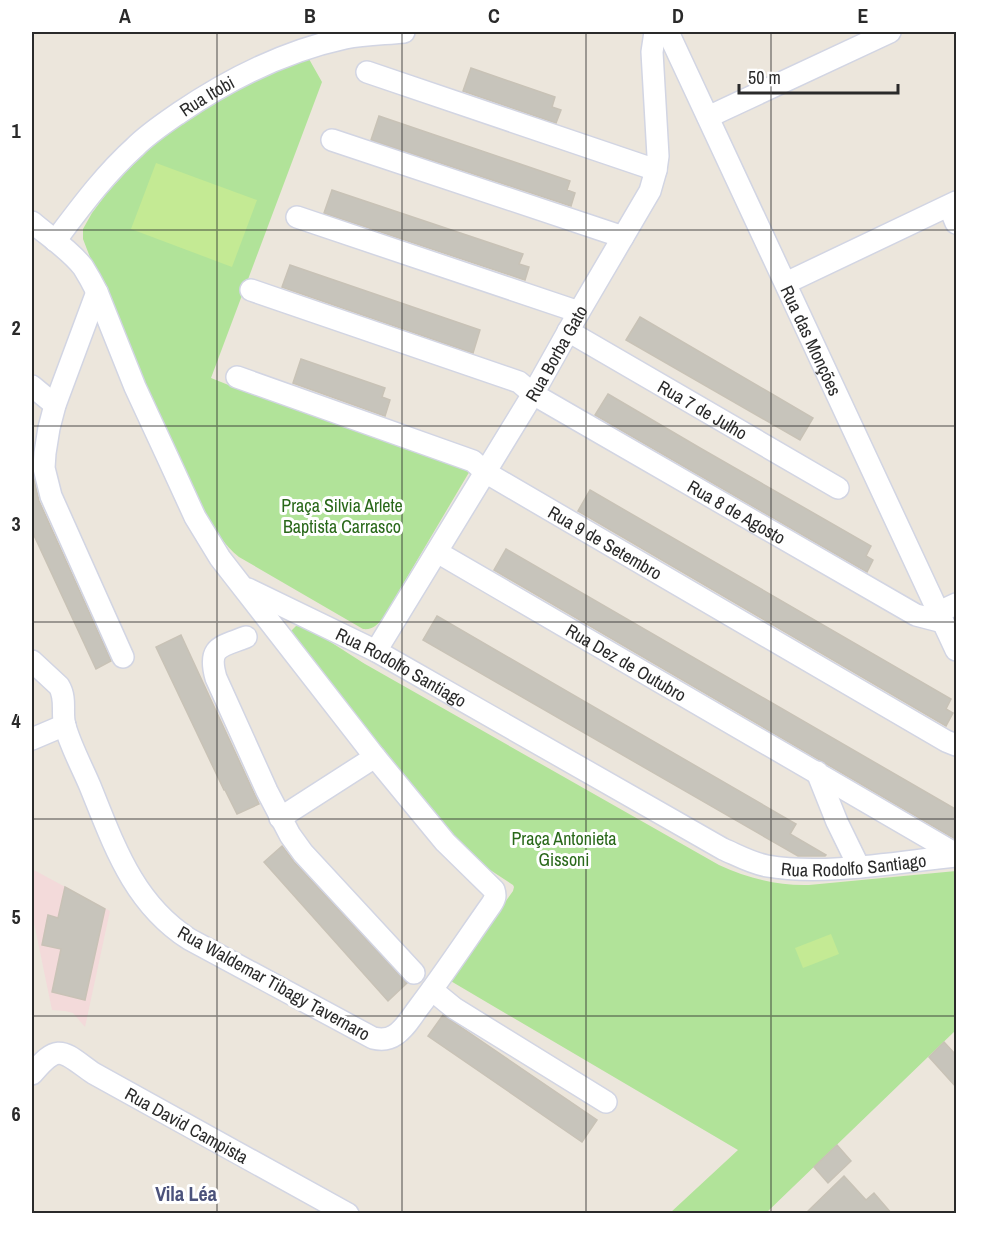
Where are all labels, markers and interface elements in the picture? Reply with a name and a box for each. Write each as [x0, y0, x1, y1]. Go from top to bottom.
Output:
text: A [119, 2, 131, 29]
text: B [304, 2, 316, 29]
text: C [488, 2, 500, 29]
text: D [672, 2, 684, 29]
text: E [858, 2, 869, 29]
scale bar [739, 57, 898, 95]
text: 50 m [748, 65, 781, 90]
street label: Rua Itobi [174, 69, 238, 122]
text: 1 [11, 117, 21, 144]
street label: Rua das Monções [775, 281, 848, 399]
street label: Rua Borba Gato [519, 300, 593, 406]
text: 2 [11, 314, 21, 341]
street label: Rua 7 de Julho [654, 374, 752, 445]
street label: Rua 8 de Agosto [683, 473, 790, 550]
park label: Praça Silvia Arlete Baptista Carrasco [281, 493, 403, 539]
street label: Rua 9 de Setembro [544, 499, 667, 585]
text: 3 [11, 510, 21, 537]
street label: Rua Dez de Outubro [561, 617, 691, 707]
street label: Rua Rodolfo Santiago [332, 621, 471, 713]
text: 4 [11, 707, 21, 734]
park label: Praça Antonieta Gissoni [511, 826, 617, 872]
street label: Rua Rodolfo Santiago [780, 847, 928, 882]
text: 5 [11, 903, 21, 930]
street label: Rua Waldemar Tibagy Tavernaro [173, 920, 375, 1046]
street label: Rua David Campista [121, 1081, 253, 1169]
text: 6 [11, 1100, 21, 1127]
district label: Vila Léa [155, 1180, 217, 1207]

